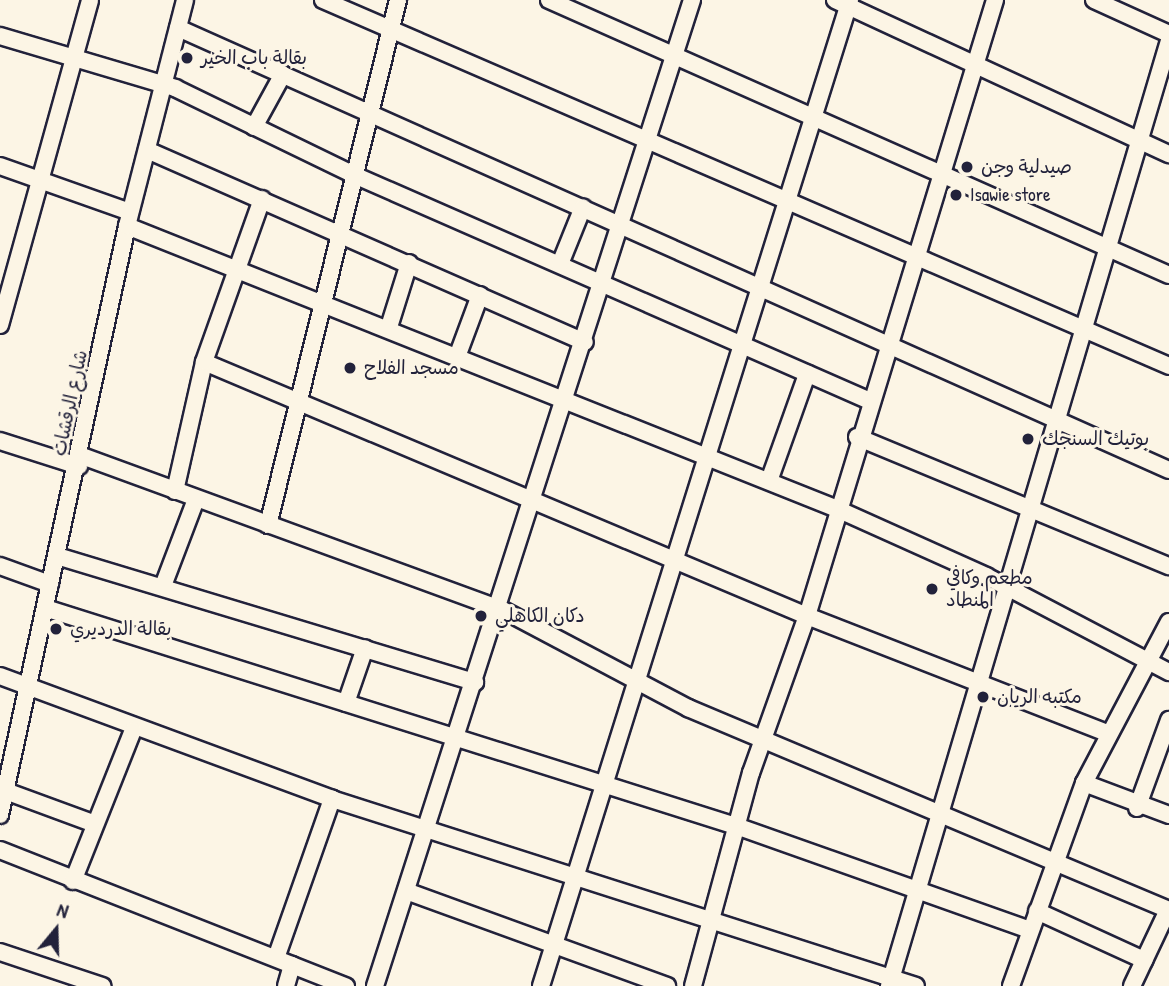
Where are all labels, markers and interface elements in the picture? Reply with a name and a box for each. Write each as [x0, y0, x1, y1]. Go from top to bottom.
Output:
place label: بقالة باب الخير [201, 47, 307, 69]
marker: بقالة باب الخير [179, 50, 195, 66]
place label: صيدلية وجن [981, 156, 1072, 178]
marker: صيدلية وجن [959, 159, 975, 175]
place label: Isawie store [970, 184, 1051, 206]
marker: Isawie store [948, 187, 964, 203]
street label: شارع الرقشات [48, 348, 92, 458]
place label: مسجد الفلاح [364, 357, 459, 379]
marker: مسجد الفلاح [342, 360, 358, 376]
place label: بوتيك السنجك [1042, 428, 1149, 450]
marker: بوتيك السنجك [1020, 431, 1036, 447]
place label: مطعم وكافي المنطاد [946, 567, 1033, 611]
marker: مطعم وكافي المنطاد [924, 581, 940, 597]
place label: دكان الكاهلي [495, 605, 585, 627]
marker: دكان الكاهلي [473, 608, 489, 624]
place label: بقالة الدرديري [70, 618, 172, 640]
marker: بقالة الدرديري [48, 621, 64, 637]
place label: مكتبه الريان [997, 686, 1082, 708]
marker: مكتبه الريان [975, 689, 991, 705]
north arrow [21, 895, 91, 965]
text: N [54, 896, 72, 924]

